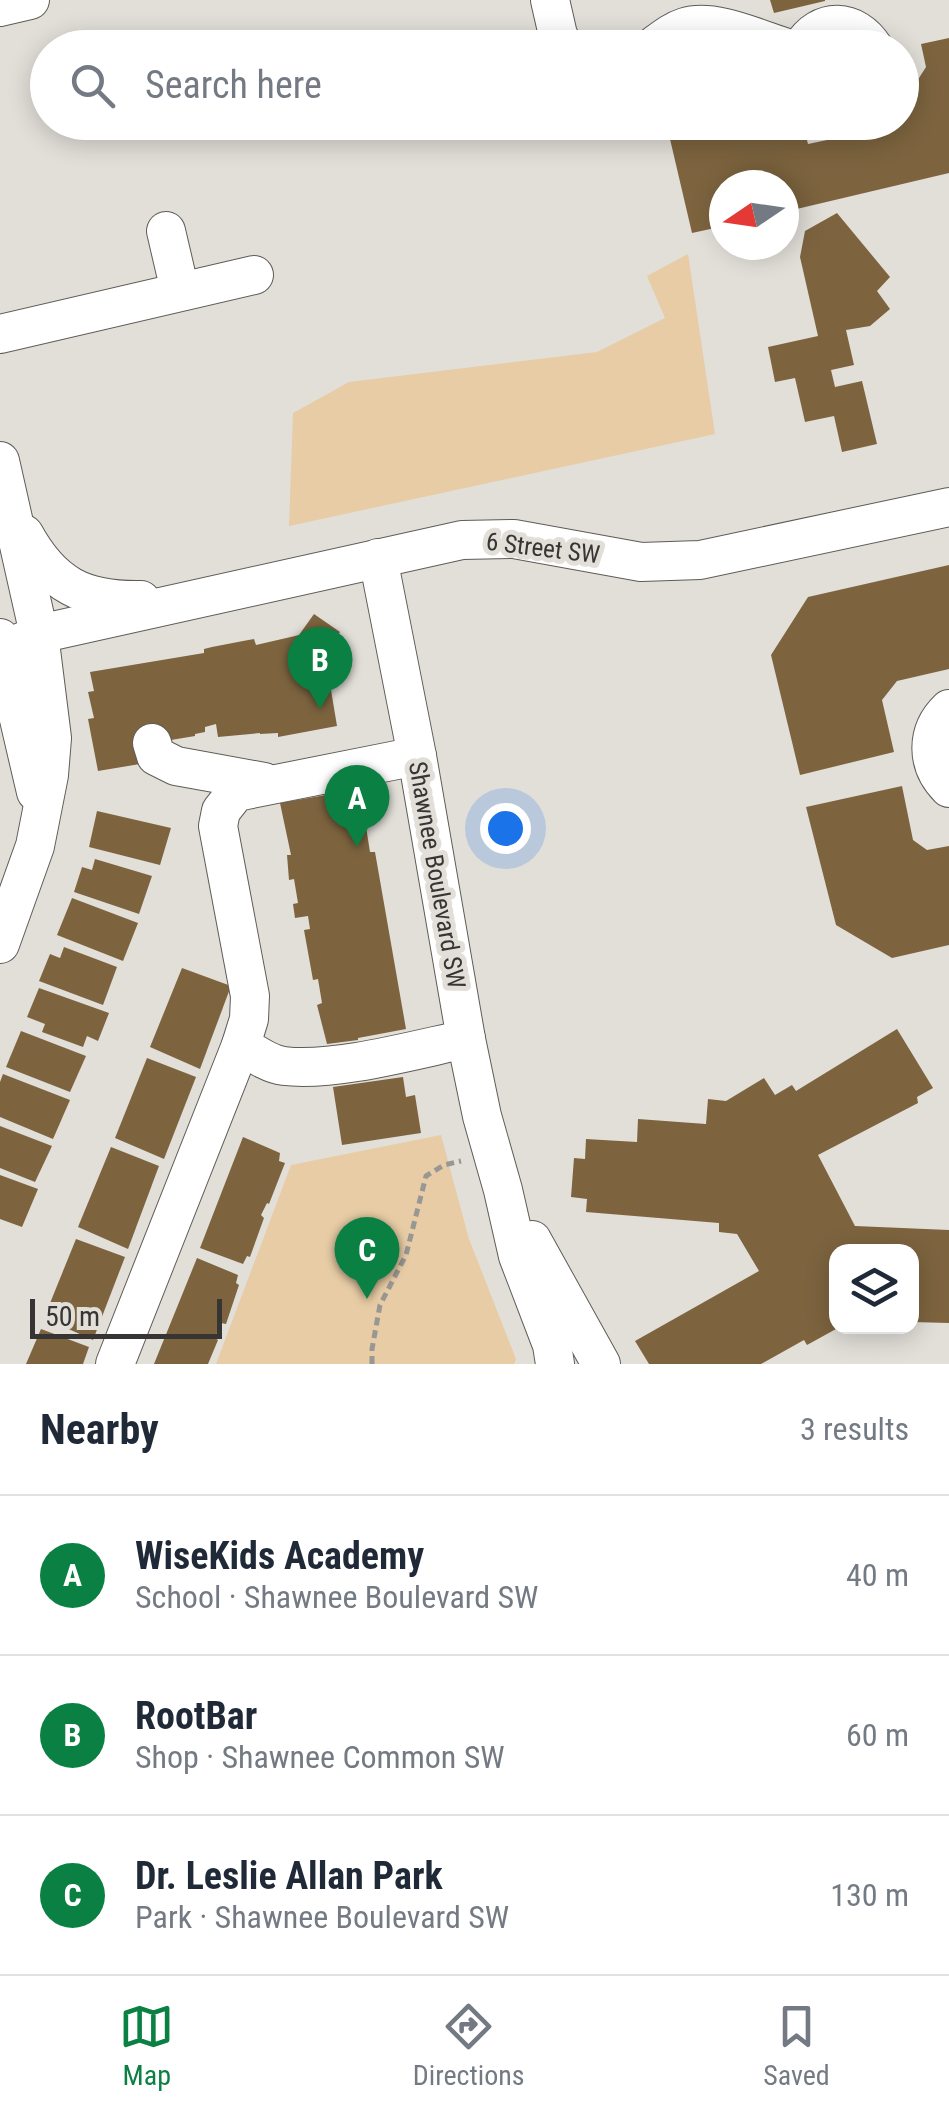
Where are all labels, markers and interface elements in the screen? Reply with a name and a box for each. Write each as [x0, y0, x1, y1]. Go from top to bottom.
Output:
search box [30, 30, 919, 140]
icon: search [65, 58, 120, 113]
text: Search here [145, 63, 322, 107]
north arrow [709, 170, 799, 260]
street label: 6 Street SW [484, 527, 602, 569]
pin: B [288, 626, 352, 709]
street label: Shawnee Boulevard SW [403, 759, 471, 991]
pin: A [324, 764, 390, 847]
your location [480, 803, 531, 854]
pin: C [334, 1216, 400, 1299]
map controls [829, 1244, 919, 1334]
button: layers [829, 1244, 919, 1334]
scale bar [30, 1294, 222, 1338]
text: 50 m [45, 1300, 100, 1333]
text: Nearby [40, 1405, 159, 1454]
text: 3 results [800, 1410, 909, 1448]
text: WiseKids Academy [135, 1534, 424, 1578]
text: A [63, 1556, 82, 1594]
text: 40 m [846, 1556, 909, 1594]
text: School · Shawnee Boulevard SW [135, 1578, 538, 1616]
text: RootBar [135, 1694, 257, 1738]
text: B [64, 1716, 81, 1754]
text: 60 m [846, 1716, 909, 1754]
text: Shop · Shawnee Common SW [135, 1738, 505, 1776]
text: Dr. Leslie Allan Park [135, 1854, 443, 1898]
text: C [63, 1876, 82, 1914]
text: 130 m [830, 1876, 909, 1914]
text: Park · Shawnee Boulevard SW [135, 1898, 509, 1936]
tab: Map [119, 1999, 174, 2092]
tab: Directions [413, 1999, 525, 2092]
tab: Saved [763, 1999, 830, 2092]

